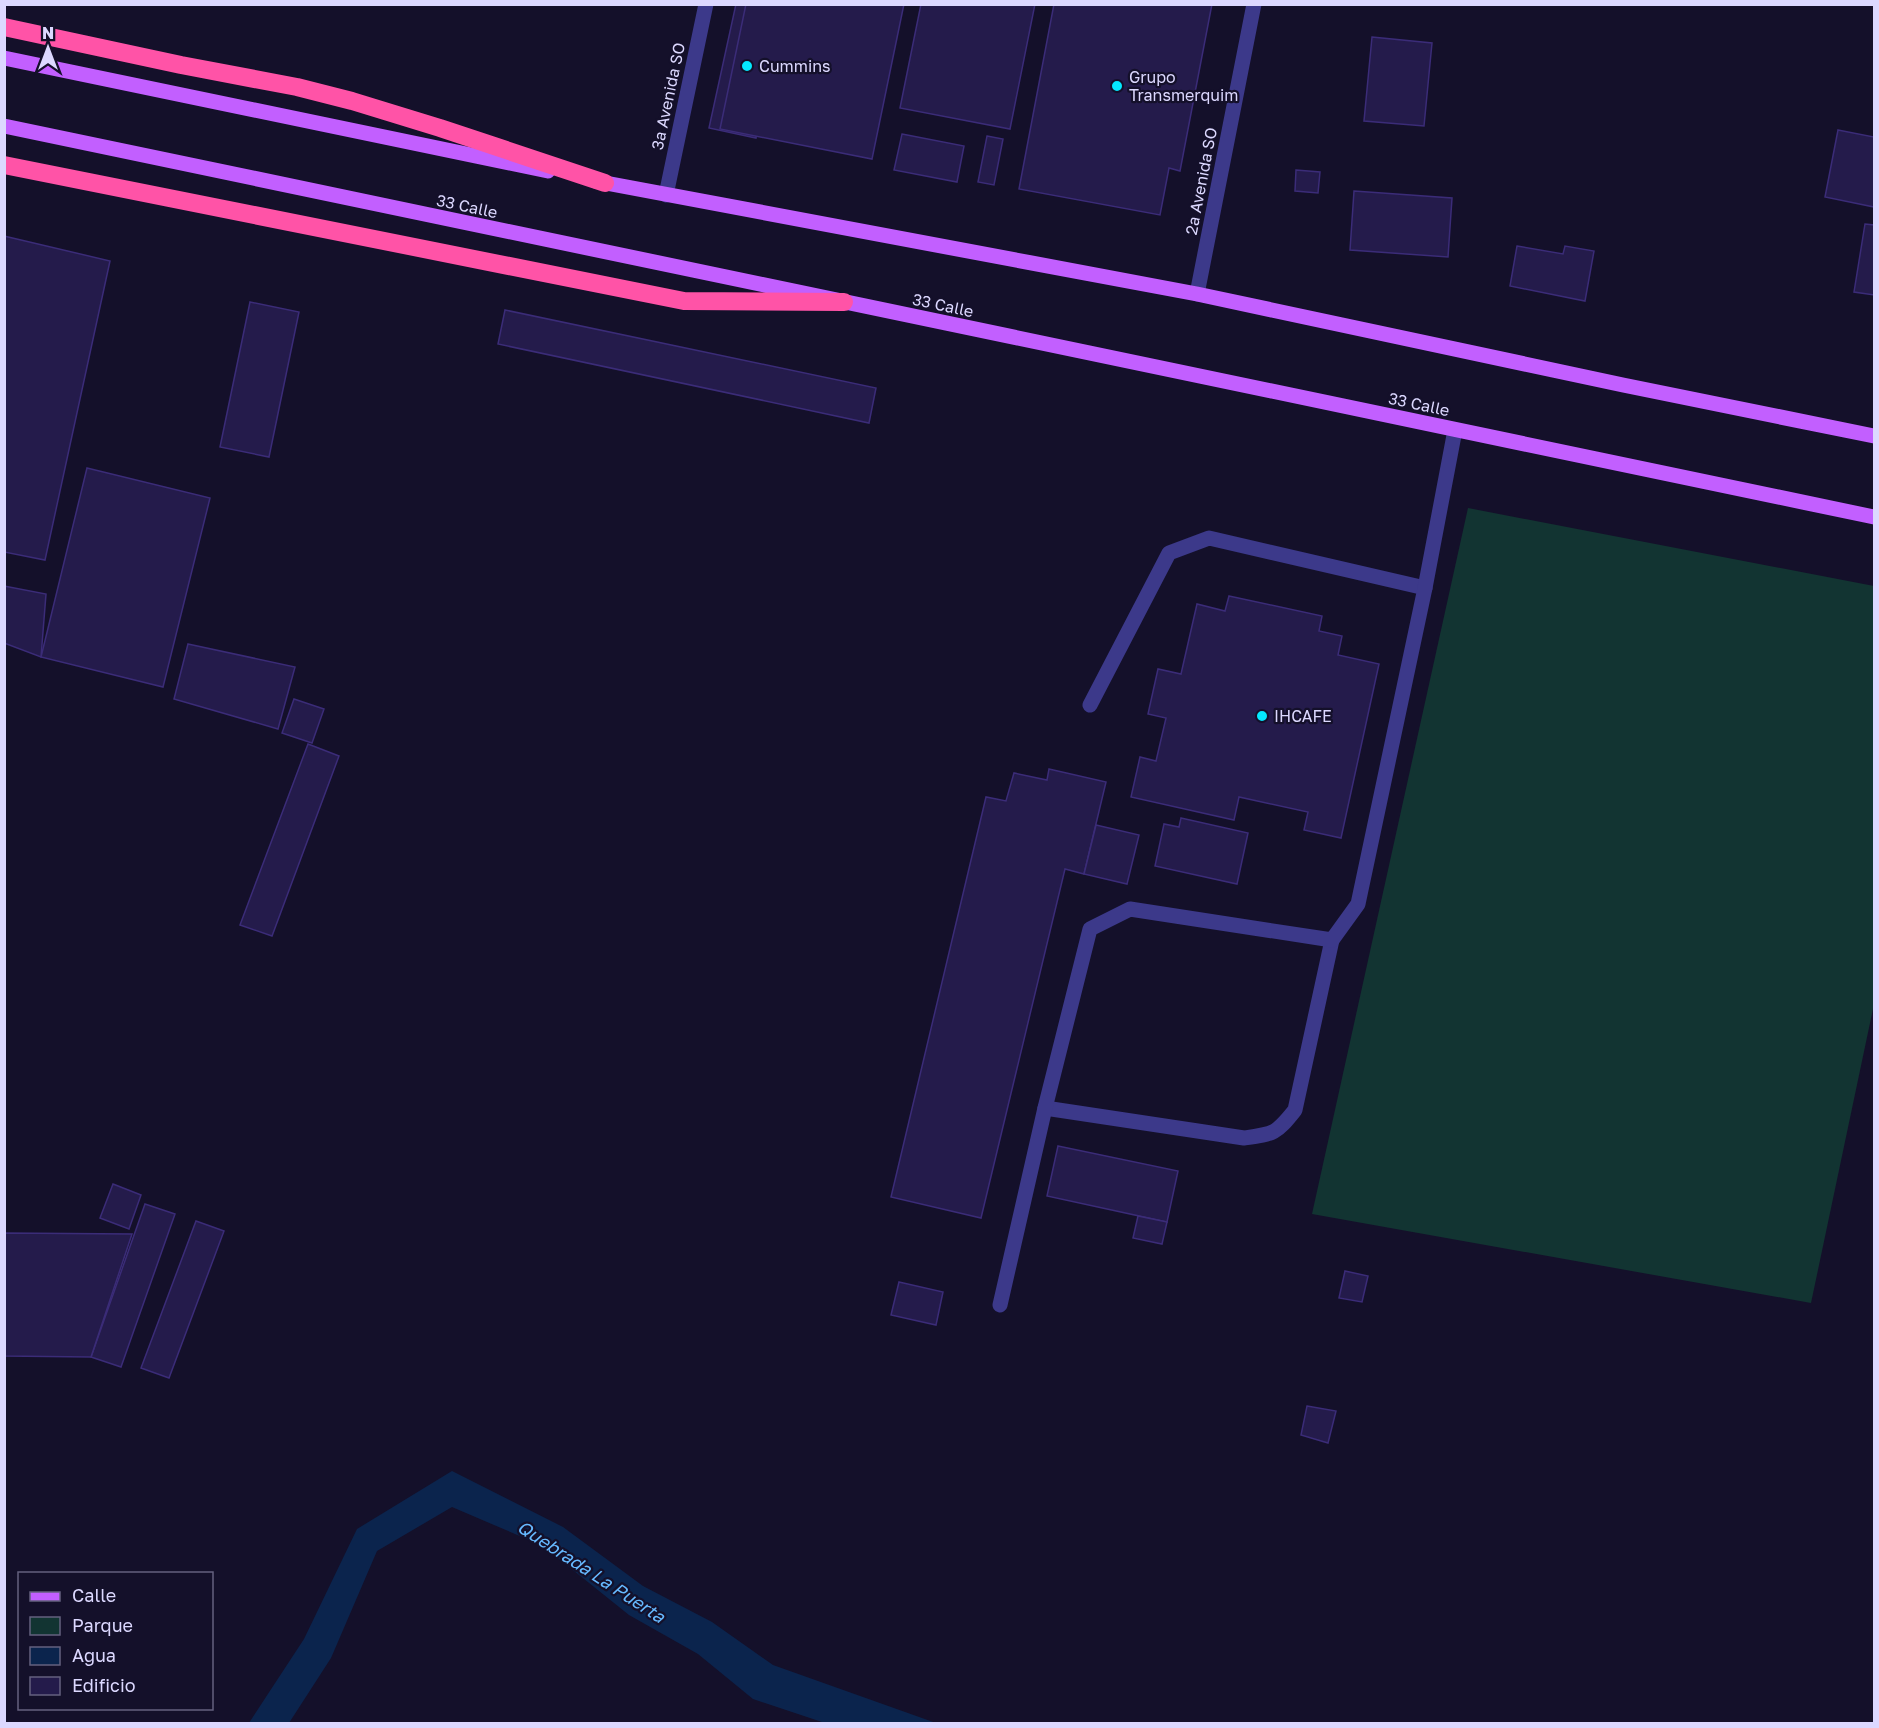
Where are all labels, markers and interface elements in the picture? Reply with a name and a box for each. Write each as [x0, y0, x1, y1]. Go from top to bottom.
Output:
north arrow [18, 18, 78, 78]
text: N [42, 23, 54, 43]
street label: 3a Avenida SO [647, 41, 689, 151]
place label: Cummins [759, 56, 831, 76]
marker: Cummins [740, 59, 754, 73]
place label: Grupo Transmerquim [1129, 67, 1238, 105]
marker: Grupo Transmerquim [1110, 79, 1124, 93]
street label: 2a Avenida SO [1181, 126, 1221, 236]
street label: 33 Calle [435, 190, 499, 222]
street label: 33 Calle [911, 289, 975, 321]
street label: 33 Calle [1387, 388, 1451, 420]
place label: IHCAFE [1274, 706, 1332, 726]
marker: IHCAFE [1255, 709, 1269, 723]
water label: Quebrada La Puerta [514, 1515, 670, 1628]
legend [18, 1572, 213, 1710]
text: Calle [72, 1584, 116, 1606]
text: Parque [72, 1614, 133, 1636]
text: Agua [72, 1644, 116, 1666]
text: Edificio [72, 1674, 136, 1696]

